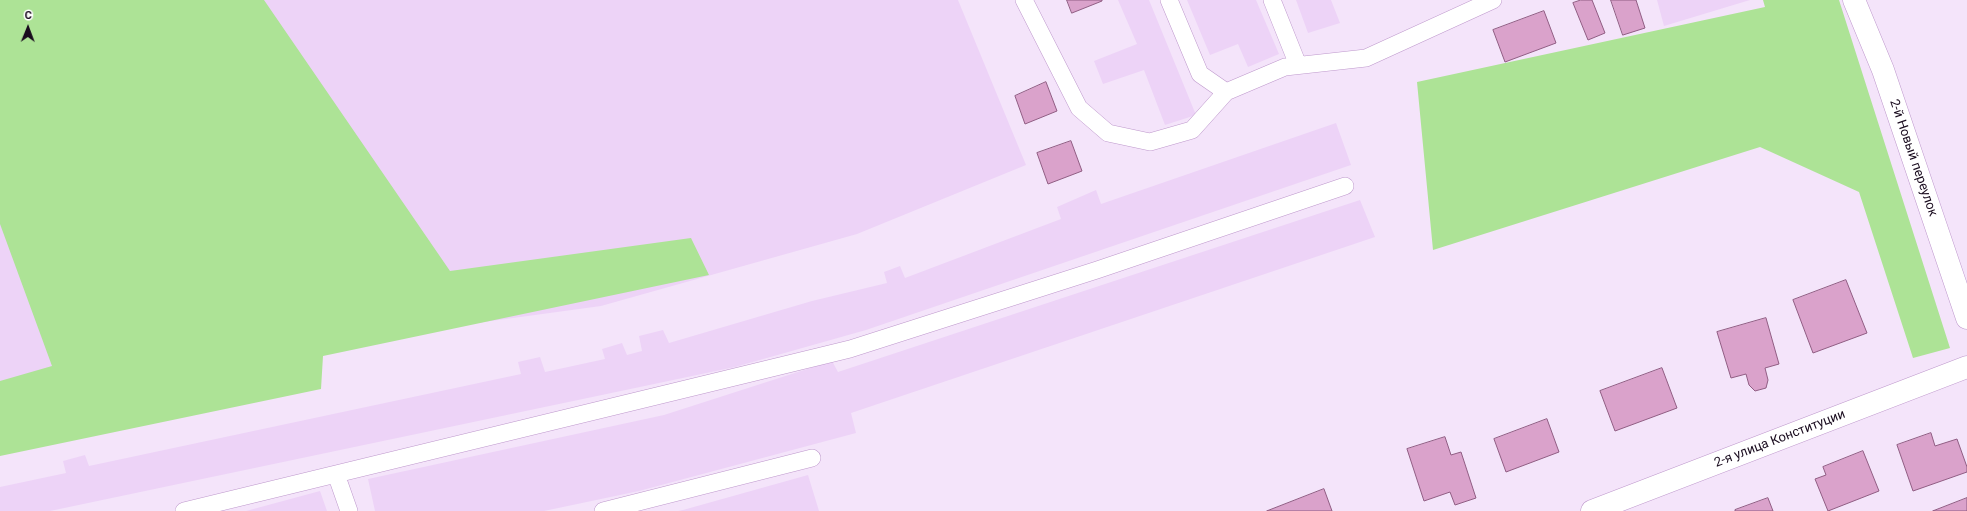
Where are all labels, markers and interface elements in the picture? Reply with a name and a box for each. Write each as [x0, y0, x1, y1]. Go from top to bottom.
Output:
north arrow [8, 8, 48, 48]
text: С [24, 9, 32, 22]
street label: 2-й Новый переулок [1886, 97, 1940, 219]
street label: 2-я улица Конституции [1712, 407, 1848, 471]

